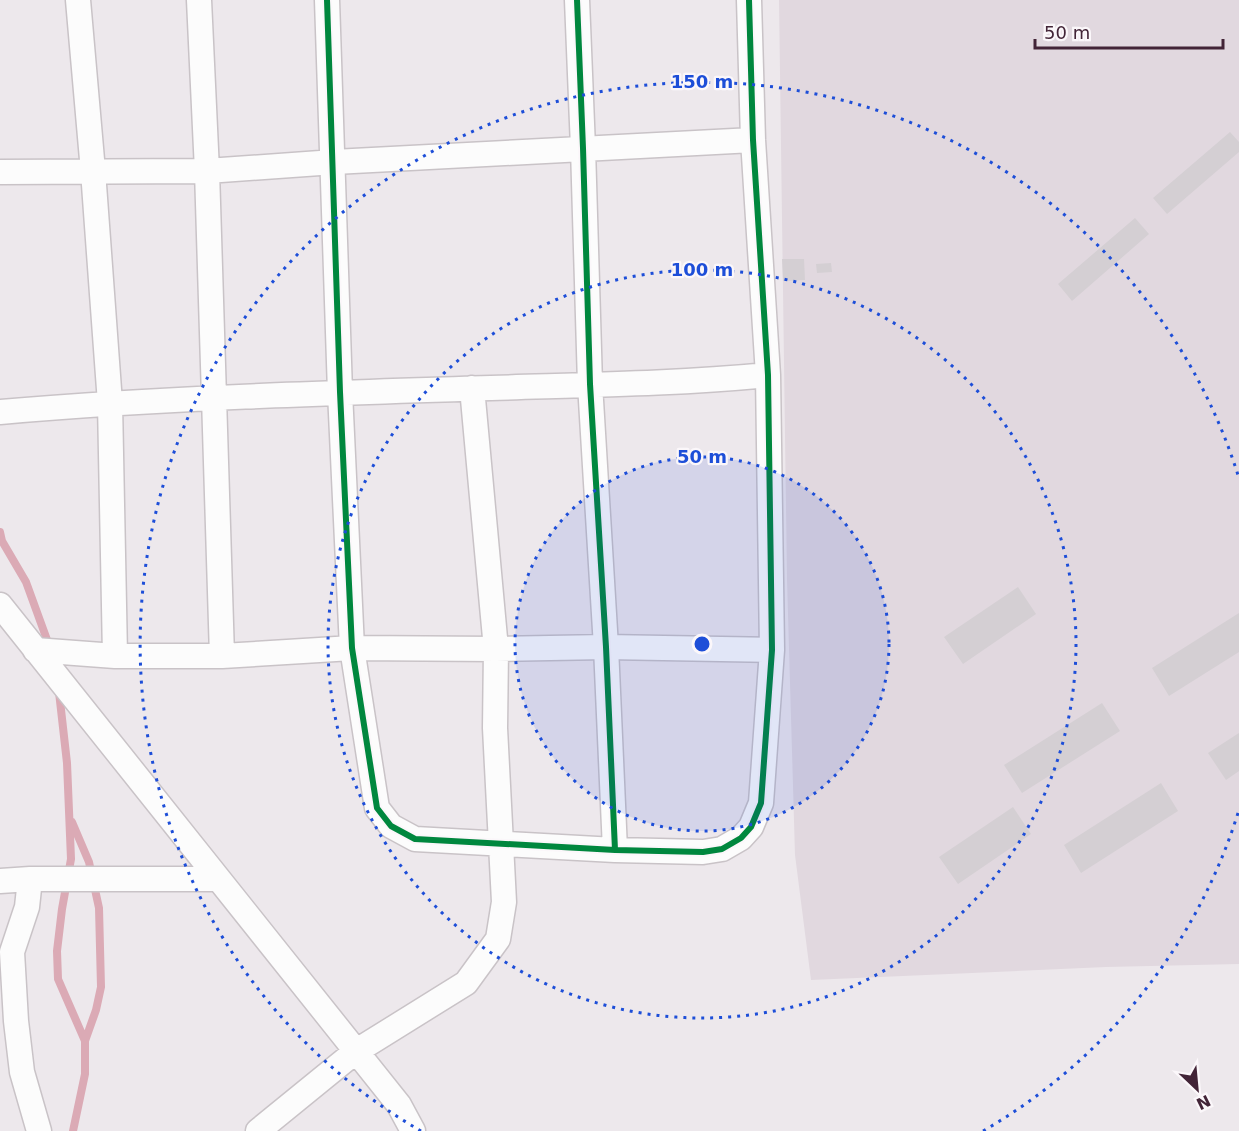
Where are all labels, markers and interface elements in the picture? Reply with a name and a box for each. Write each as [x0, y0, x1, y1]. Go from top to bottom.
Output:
scale bar [1035, 12, 1222, 50]
text: 50 m [1044, 22, 1090, 43]
text: 150 m [671, 71, 733, 92]
text: 100 m [671, 259, 733, 280]
text: 50 m [677, 446, 727, 467]
centre of rings [692, 634, 712, 654]
north arrow [1167, 1059, 1227, 1119]
text: N [1193, 1091, 1214, 1114]

